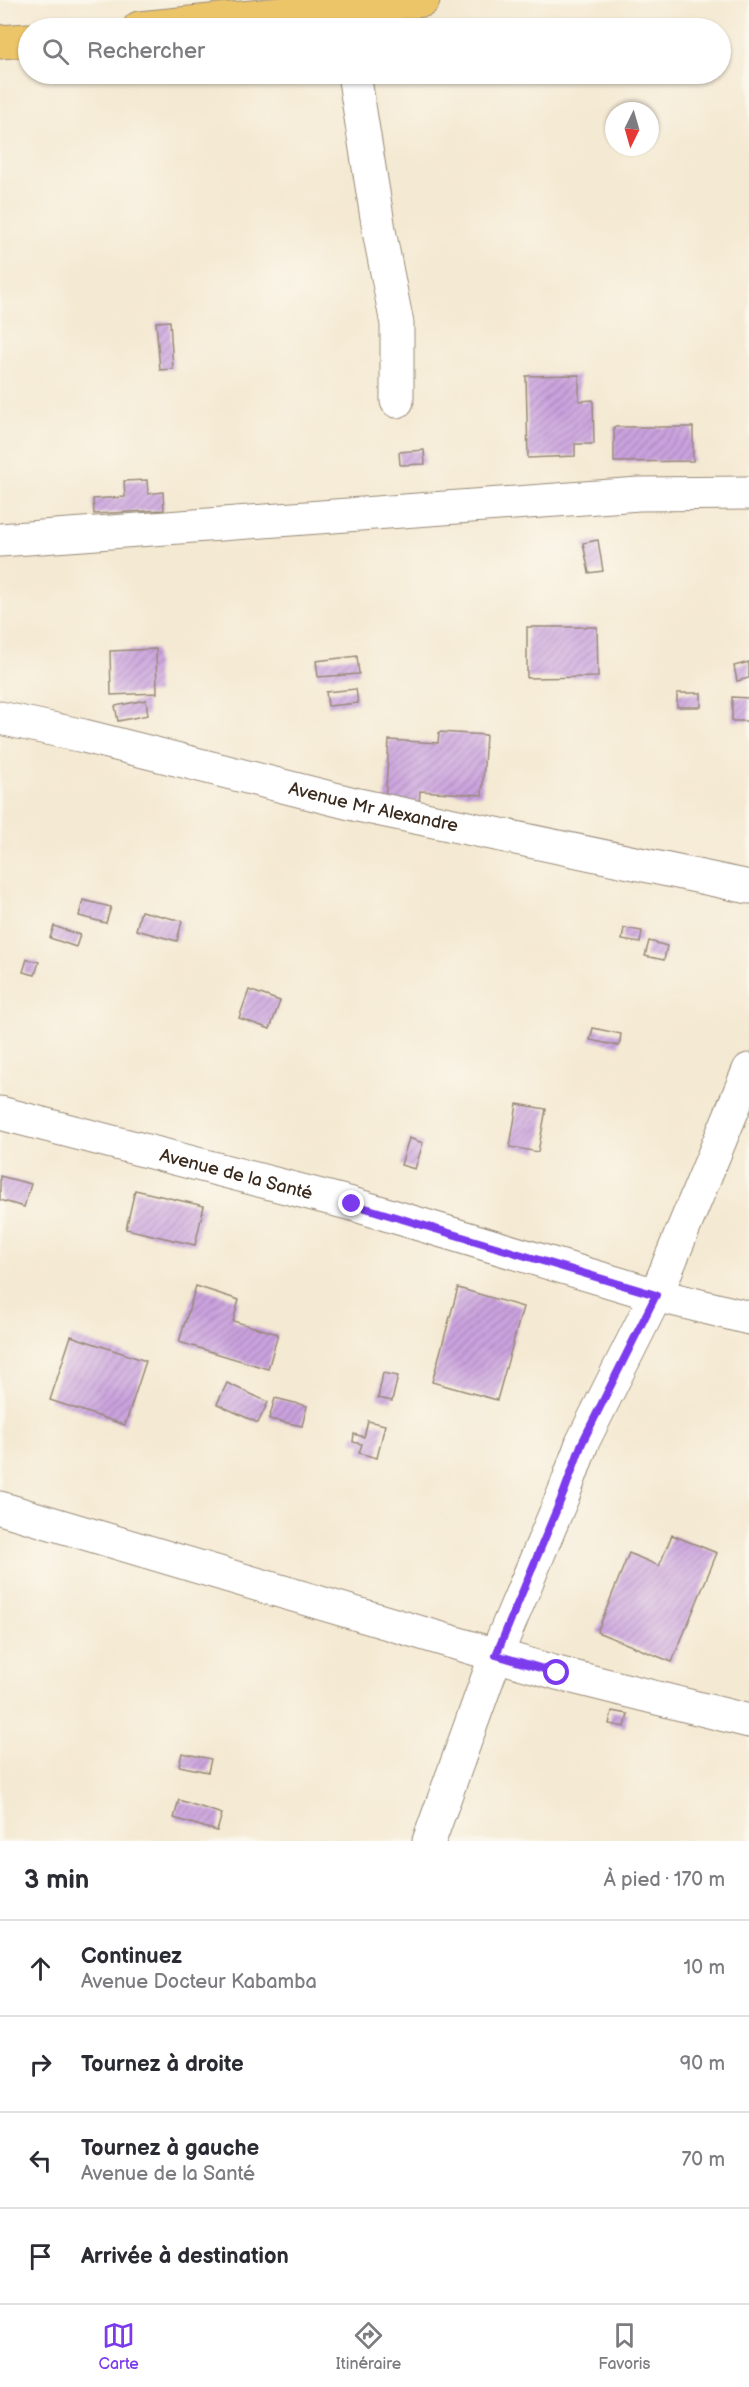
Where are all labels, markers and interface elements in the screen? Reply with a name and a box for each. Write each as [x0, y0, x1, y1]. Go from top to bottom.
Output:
search box [18, 18, 731, 84]
icon: search [39, 35, 72, 68]
text: Rechercher [87, 38, 205, 65]
north arrow [605, 102, 659, 156]
street label: Avenue Mr Alexandre [287, 777, 460, 836]
street label: Avenue de la Santé [158, 1144, 315, 1204]
route end [338, 1190, 364, 1216]
route start [543, 1659, 569, 1685]
text: 3 min [24, 1865, 89, 1896]
text: À pied · 170 m [603, 1868, 725, 1892]
text: Continuez [81, 1943, 182, 1970]
icon: ahead [24, 1952, 57, 1985]
text: 10 m [684, 1956, 725, 1980]
text: Avenue Docteur Kabamba [81, 1970, 317, 1994]
icon: right [24, 2048, 57, 2081]
text: Tournez à droite [81, 2051, 244, 2078]
text: 90 m [680, 2052, 725, 2076]
text: Tournez à gauche [81, 2135, 259, 2162]
icon: left [24, 2144, 57, 2177]
text: 70 m [681, 2148, 725, 2172]
text: Avenue de la Santé [81, 2162, 255, 2186]
icon: arrive [24, 2240, 57, 2273]
text: Arrivée à destination [81, 2243, 289, 2270]
tab: Carte [99, 2319, 139, 2374]
tab: Itinéraire [336, 2319, 401, 2374]
tab: Favoris [598, 2319, 650, 2374]

